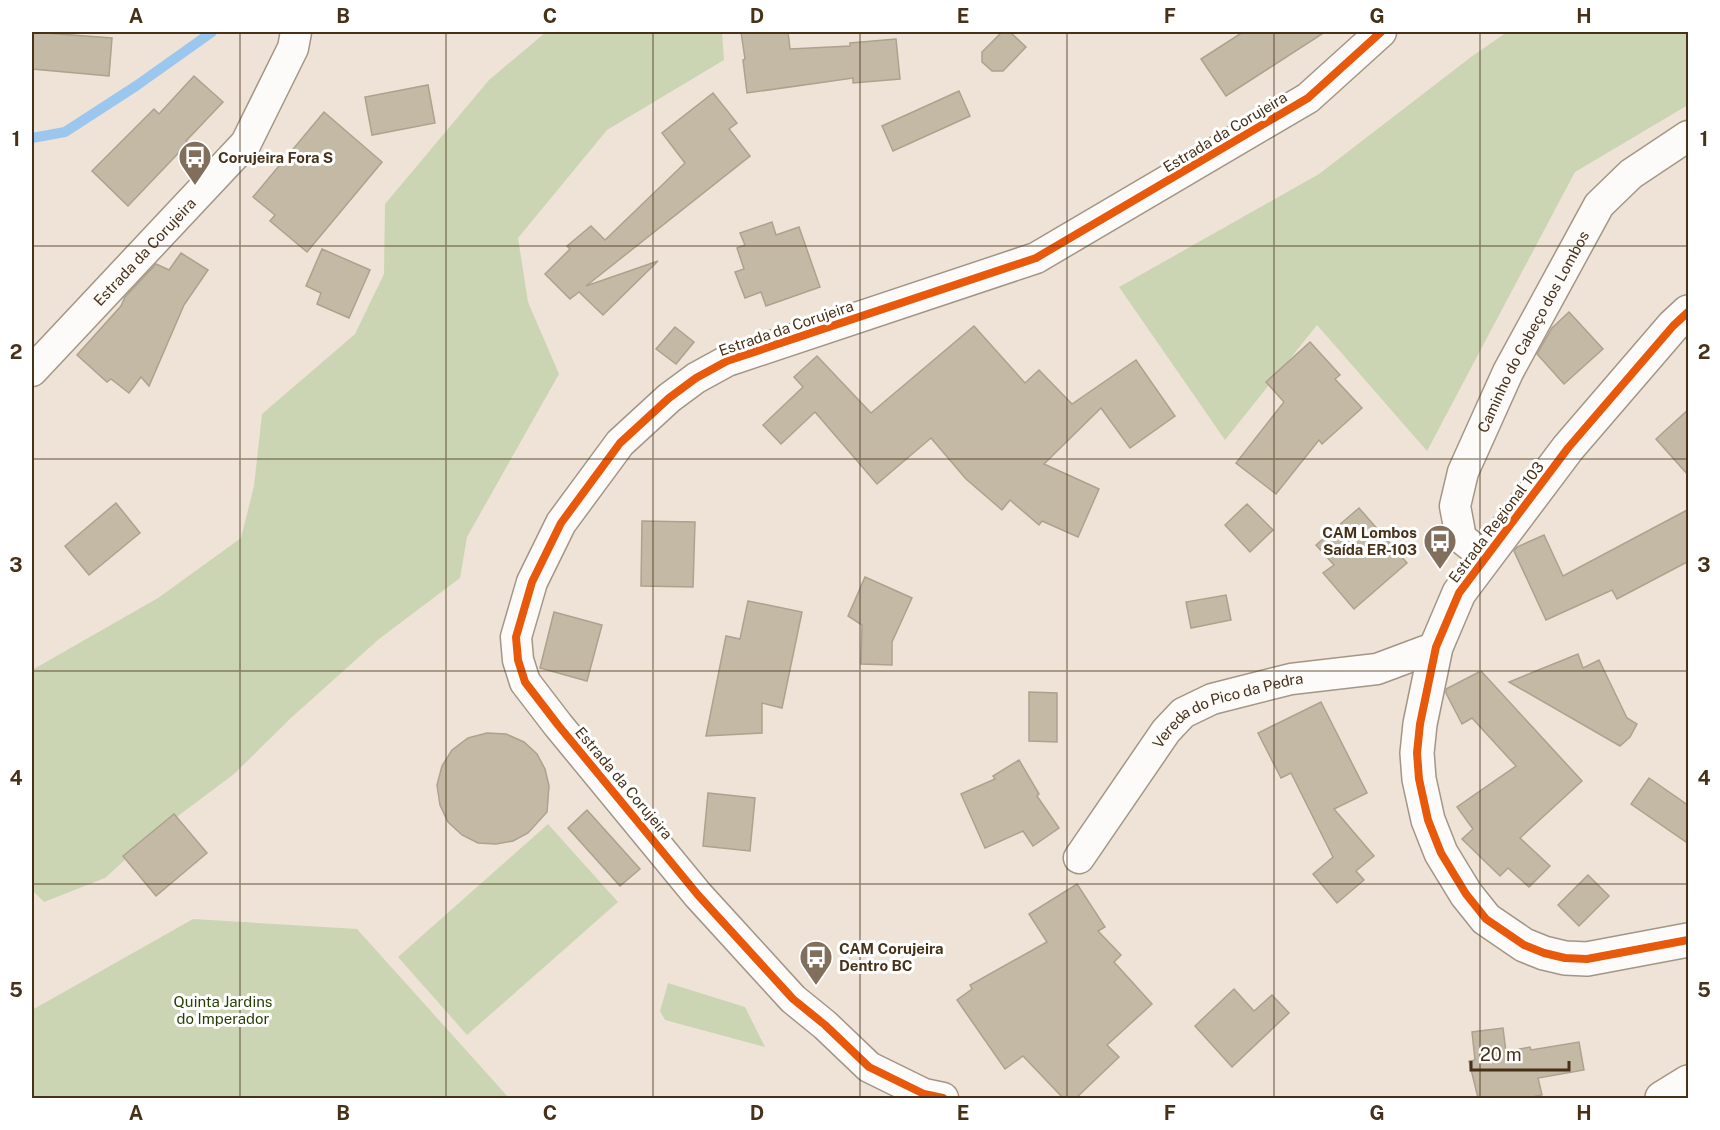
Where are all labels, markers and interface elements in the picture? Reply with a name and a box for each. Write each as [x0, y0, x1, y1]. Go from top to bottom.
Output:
text: A [129, 4, 143, 28]
text: B [336, 4, 350, 28]
text: C [543, 4, 557, 28]
text: D [750, 4, 764, 28]
text: E [957, 4, 969, 28]
text: F [1164, 4, 1176, 28]
text: G [1369, 4, 1385, 28]
text: H [1576, 4, 1592, 28]
street label: Estrada da Corujeira [1160, 88, 1290, 176]
text: 1 [12, 127, 20, 151]
text: 1 [1700, 127, 1708, 151]
bus stop icon: Corujeira Fora S [177, 139, 213, 186]
place label: Corujeira Fora S [218, 149, 333, 166]
street label: Estrada da Corujeira [90, 194, 199, 309]
street label: Caminho do Cabeço dos Lombos [1473, 228, 1592, 435]
street label: Estrada da Corujeira [716, 297, 856, 359]
text: 2 [10, 340, 22, 364]
text: 2 [1698, 340, 1710, 364]
street label: Estrada Regional 103 [1445, 458, 1547, 586]
bus stop icon: CAM Lombos Saída ER-103 [1422, 523, 1458, 570]
place label: CAM Lombos Saída ER-103 [1322, 524, 1417, 558]
text: 3 [9, 553, 23, 577]
text: 3 [1697, 553, 1711, 577]
street label: Vereda do Pico da Pedra [1149, 669, 1304, 751]
street label: Estrada da Corujeira [572, 723, 676, 843]
text: 4 [9, 766, 23, 790]
text: 4 [1697, 766, 1711, 790]
bus stop icon: CAM Corujeira Dentro BC [798, 939, 834, 986]
place label: CAM Corujeira Dentro BC [839, 940, 944, 974]
text: 5 [9, 978, 23, 1002]
text: 5 [1697, 978, 1711, 1002]
park label: Quinta Jardins do Imperador [174, 993, 272, 1027]
scale bar [1471, 1034, 1568, 1072]
text: 20 m [1480, 1044, 1522, 1065]
text: A [129, 1101, 143, 1125]
text: B [336, 1101, 350, 1125]
text: C [543, 1101, 557, 1125]
text: D [750, 1101, 764, 1125]
text: E [957, 1101, 969, 1125]
text: F [1164, 1101, 1176, 1125]
text: G [1369, 1101, 1385, 1125]
text: H [1576, 1101, 1592, 1125]

